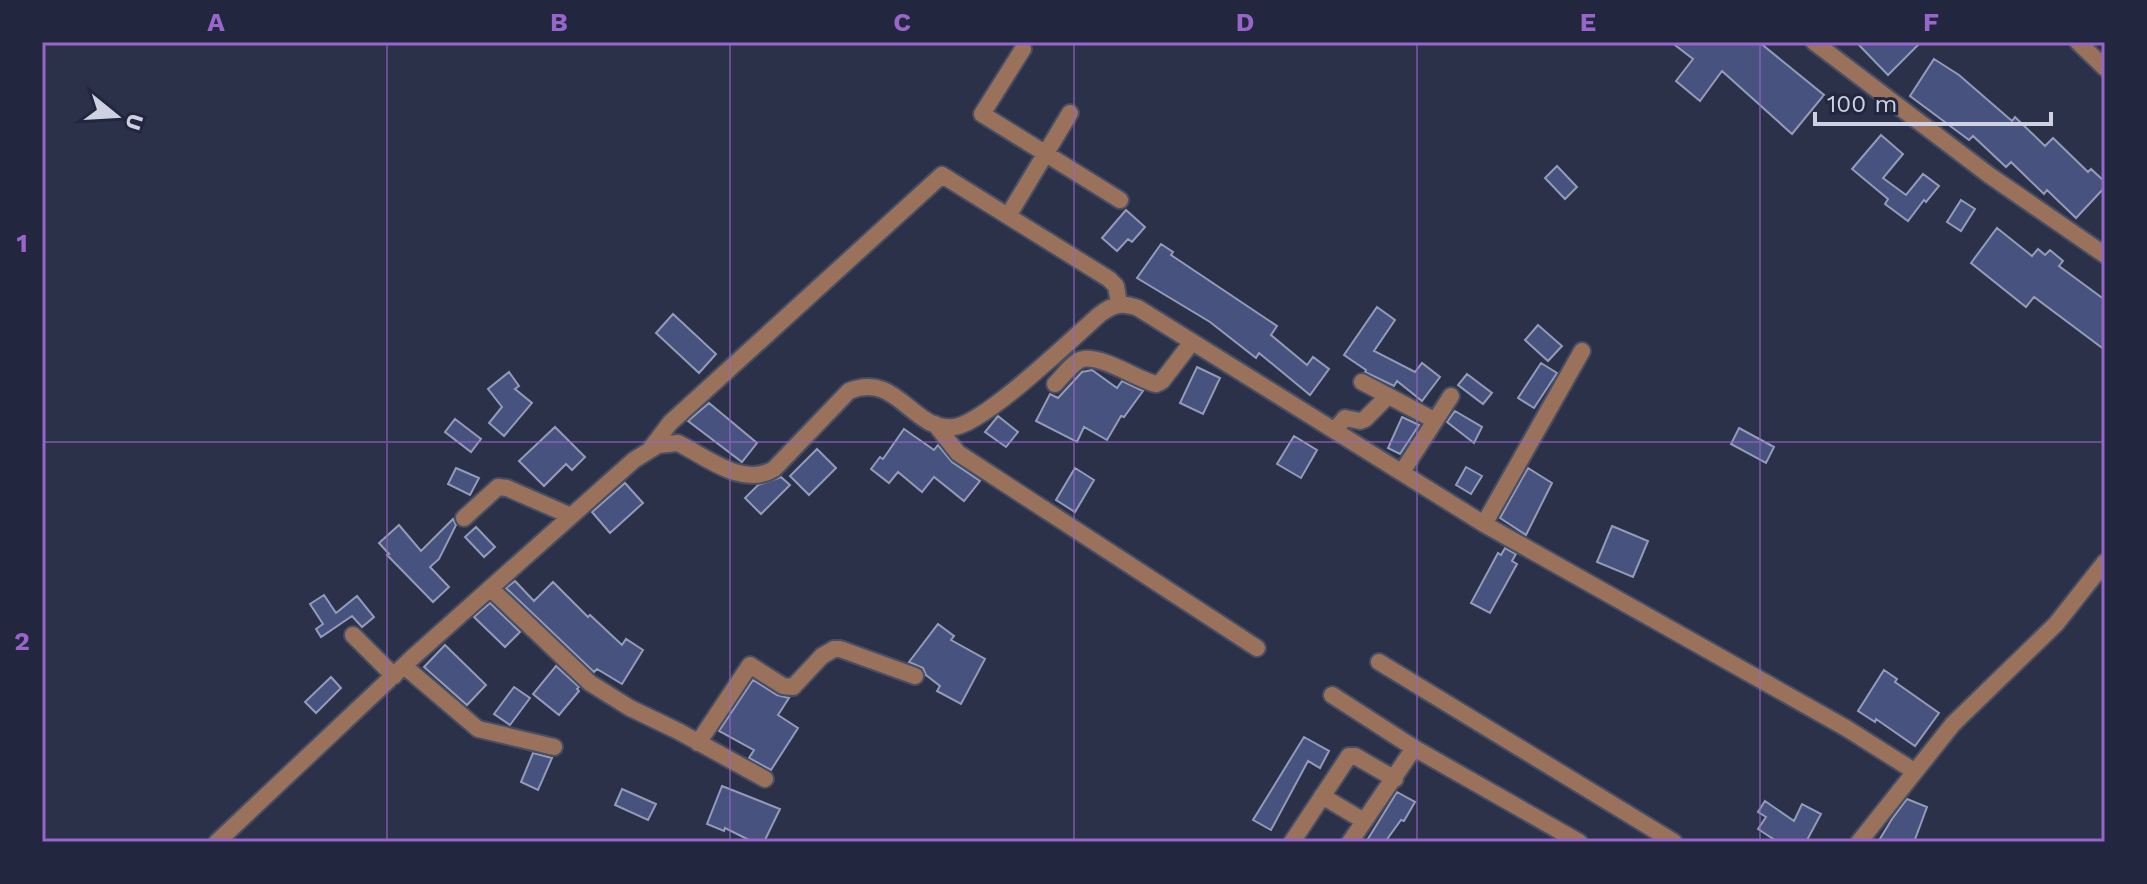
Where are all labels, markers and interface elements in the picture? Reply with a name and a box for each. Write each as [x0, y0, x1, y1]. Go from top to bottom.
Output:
text: A [207, 7, 225, 37]
text: B [550, 7, 568, 37]
text: C [893, 7, 911, 37]
text: D [1236, 7, 1254, 37]
text: E [1580, 7, 1596, 37]
text: F [1923, 7, 1939, 37]
north arrow [76, 76, 156, 156]
scale bar [1815, 76, 2051, 126]
text: 100 m [1827, 90, 1897, 118]
text: U [120, 111, 149, 133]
text: 1 [16, 228, 28, 258]
text: 2 [14, 626, 30, 656]

